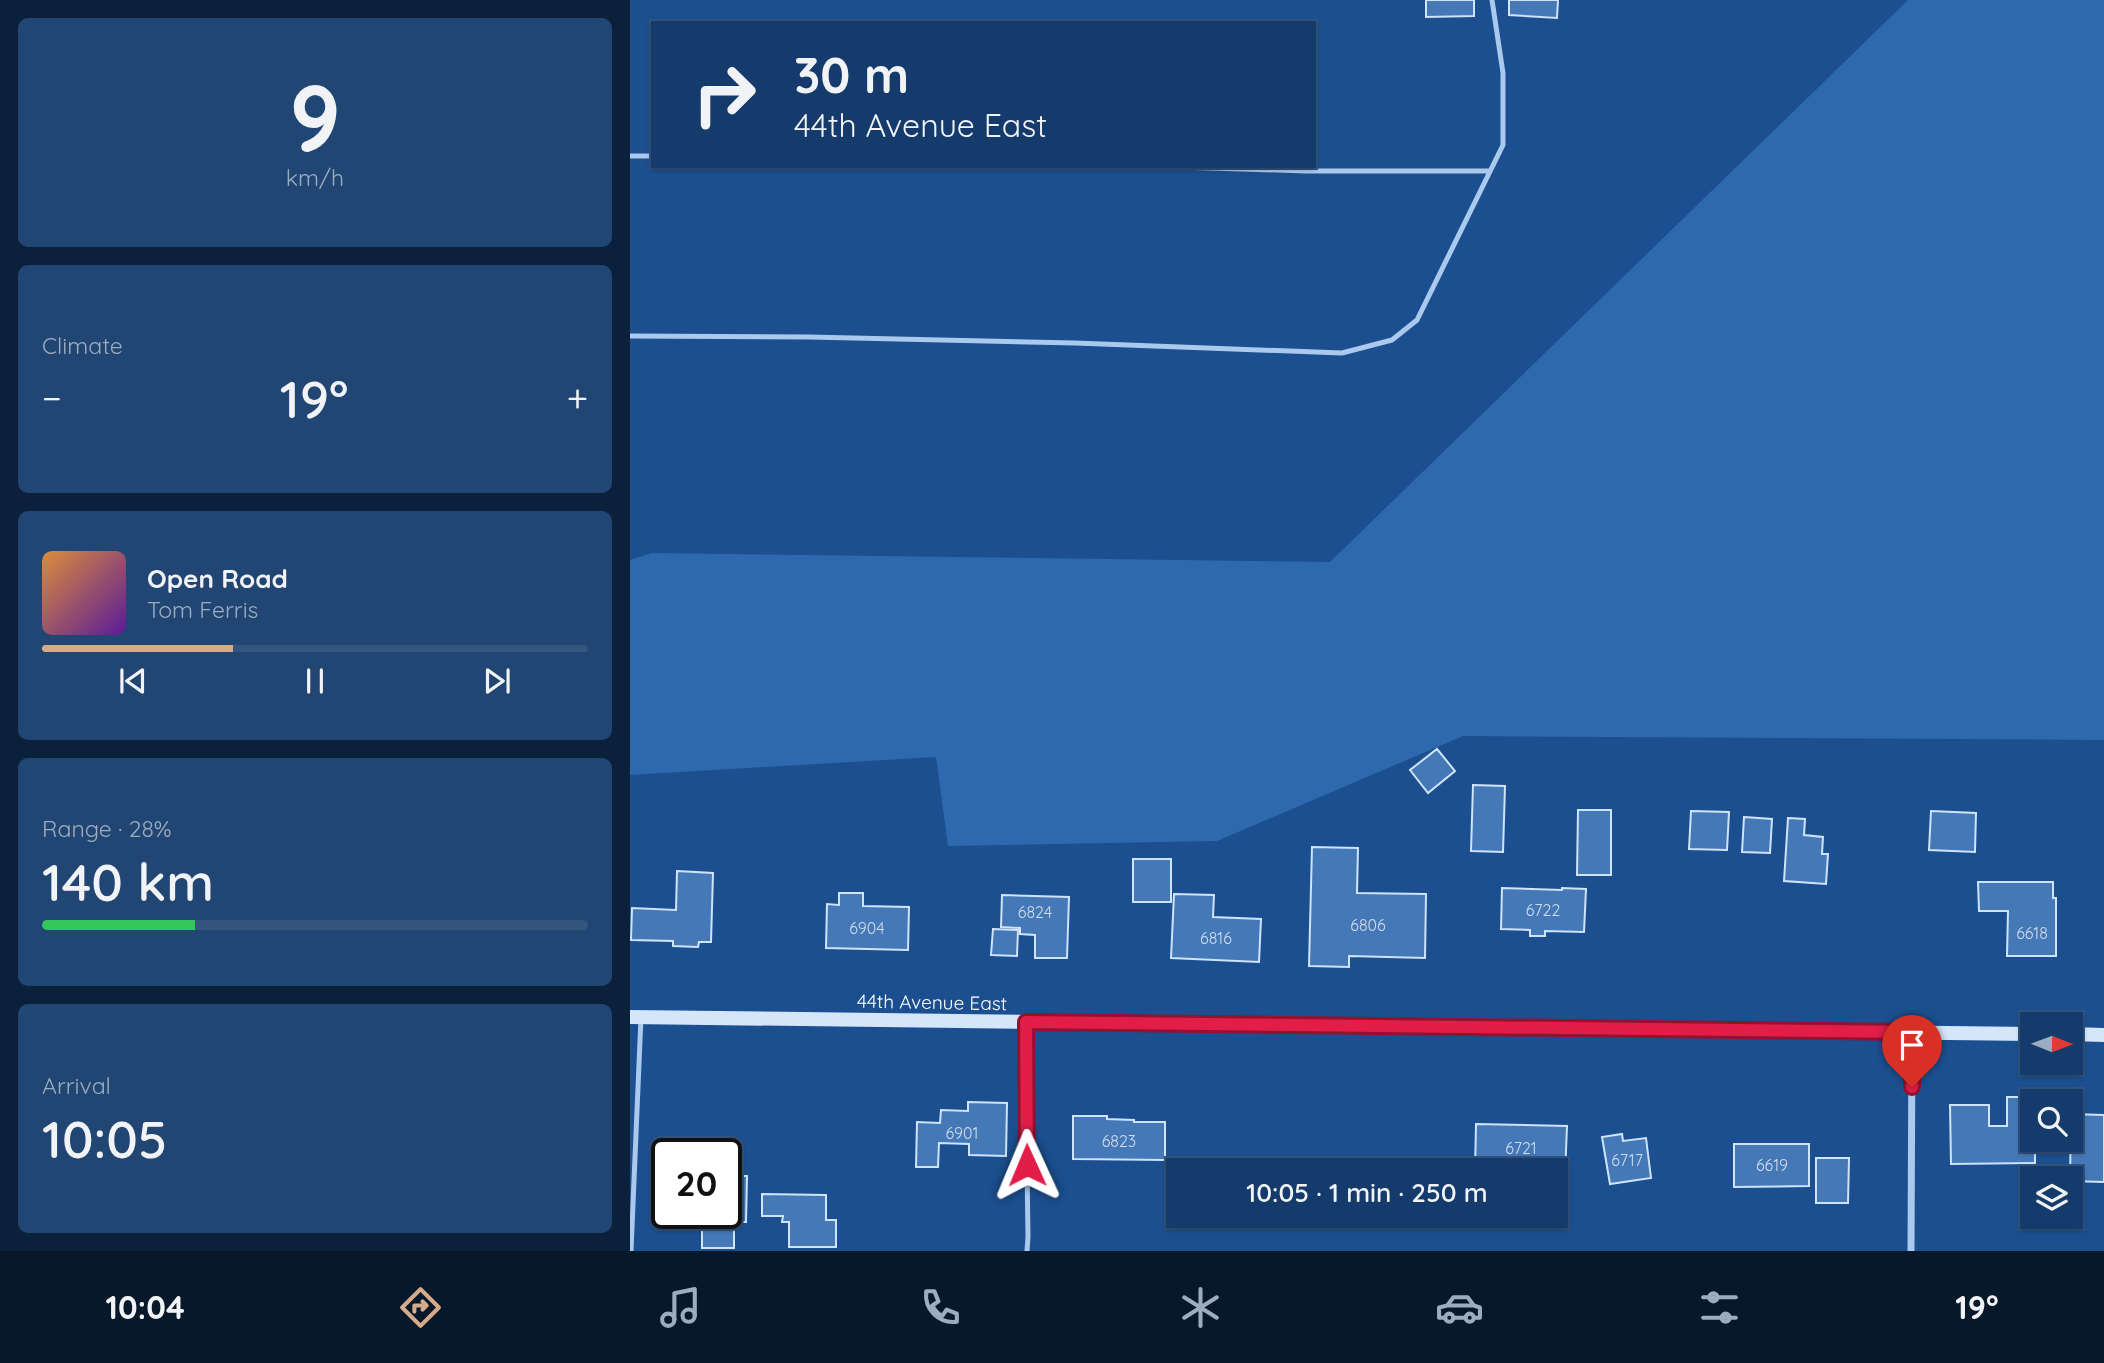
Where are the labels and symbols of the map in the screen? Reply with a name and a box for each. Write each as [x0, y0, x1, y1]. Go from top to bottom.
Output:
house number: 6722 [1526, 900, 1560, 920]
house number: 6824 [1018, 902, 1052, 922]
house number: 6806 [1350, 915, 1386, 935]
house number: 6904 [849, 918, 885, 938]
house number: 6618 [2016, 923, 2048, 943]
house number: 6816 [1200, 928, 1232, 948]
street label: 44th Avenue East [857, 989, 1007, 1015]
north arrow [2020, 1012, 2082, 1074]
pin [1882, 1015, 1942, 1087]
house number: 6901 [946, 1123, 978, 1143]
position arrow [990, 1128, 1064, 1202]
house number: 6823 [1102, 1131, 1136, 1151]
speed limit sign: 20 [651, 1138, 742, 1229]
house number: 6721 [1505, 1138, 1537, 1158]
house number: 6717 [1611, 1150, 1643, 1170]
house number: 6619 [1756, 1155, 1788, 1175]

